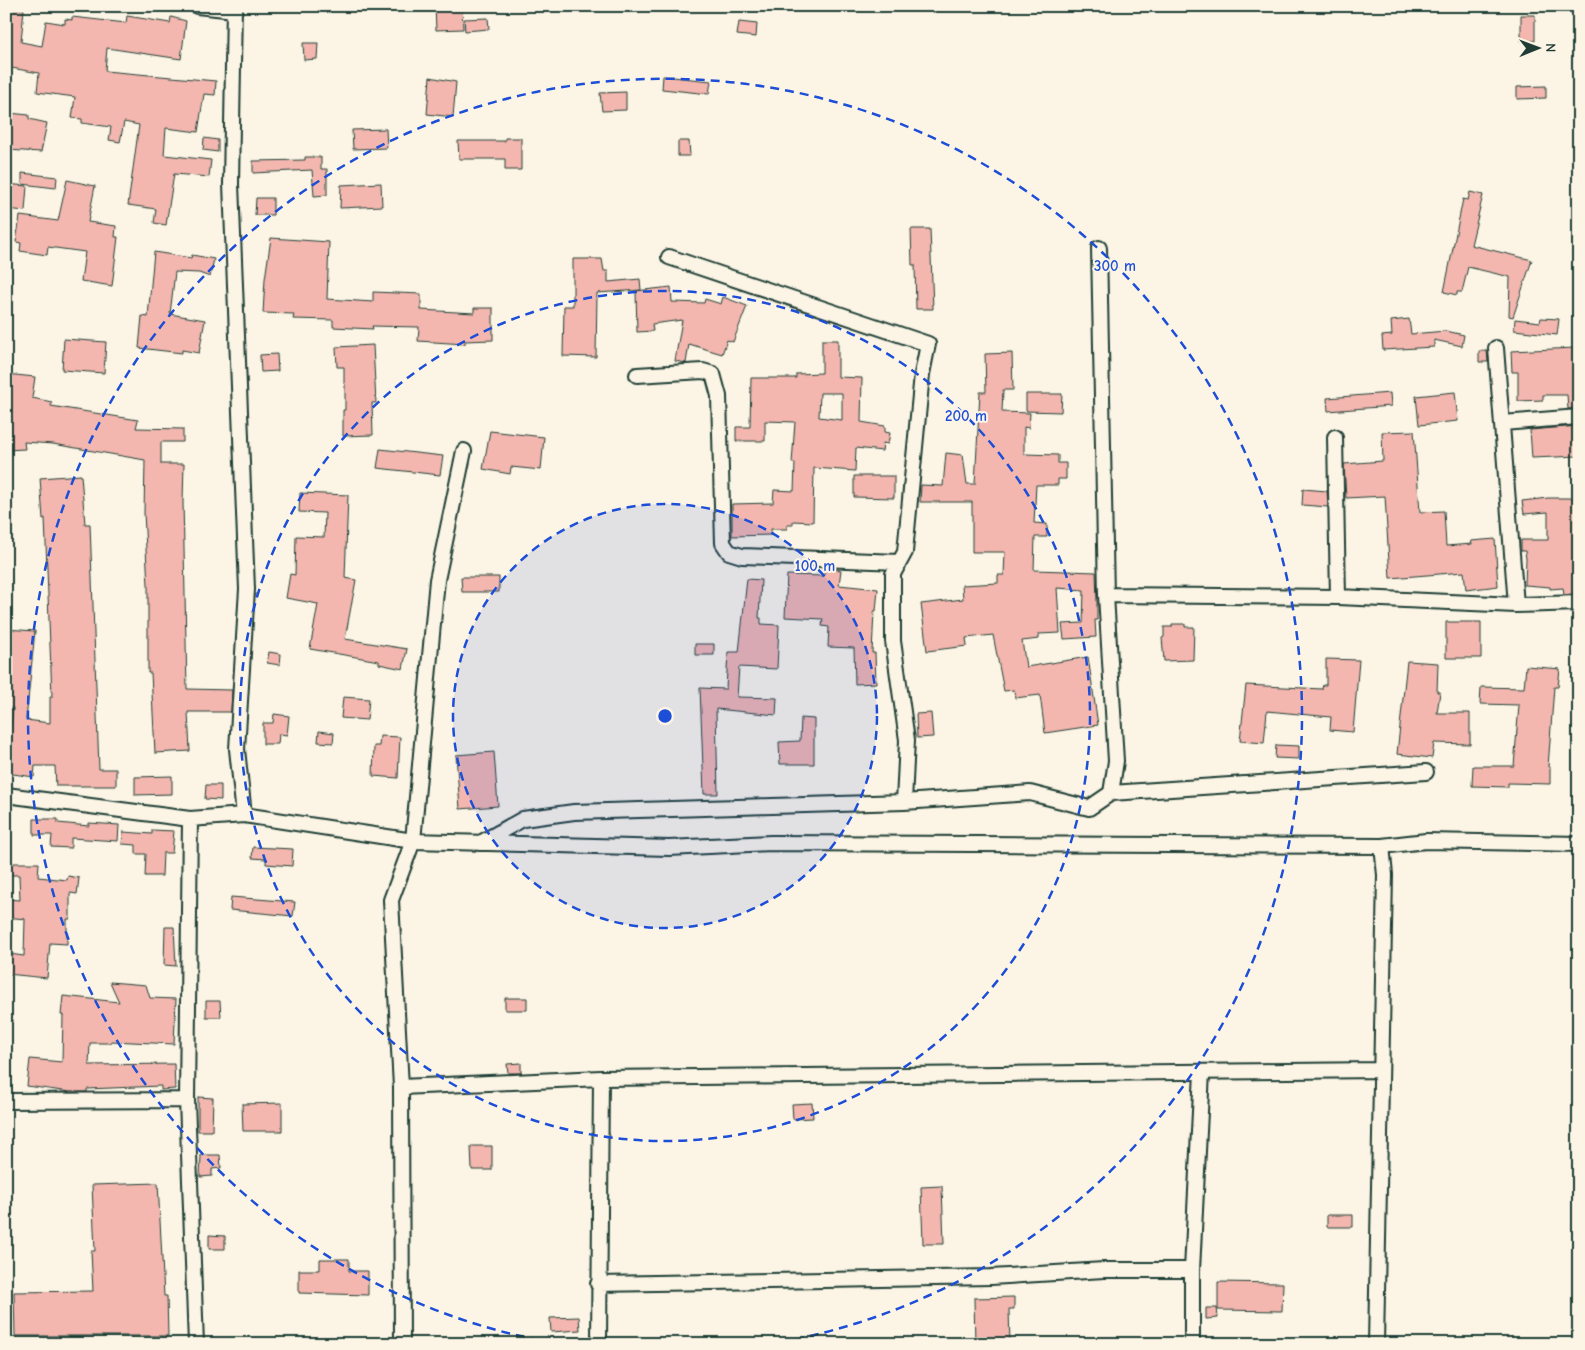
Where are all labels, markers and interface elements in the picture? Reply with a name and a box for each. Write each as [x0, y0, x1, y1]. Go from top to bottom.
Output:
north arrow [1512, 22, 1562, 72]
text: N [1542, 43, 1559, 52]
text: 300 m [1094, 257, 1136, 275]
text: 200 m [945, 407, 987, 425]
text: 100 m [795, 557, 835, 575]
centre of rings [656, 707, 674, 725]

